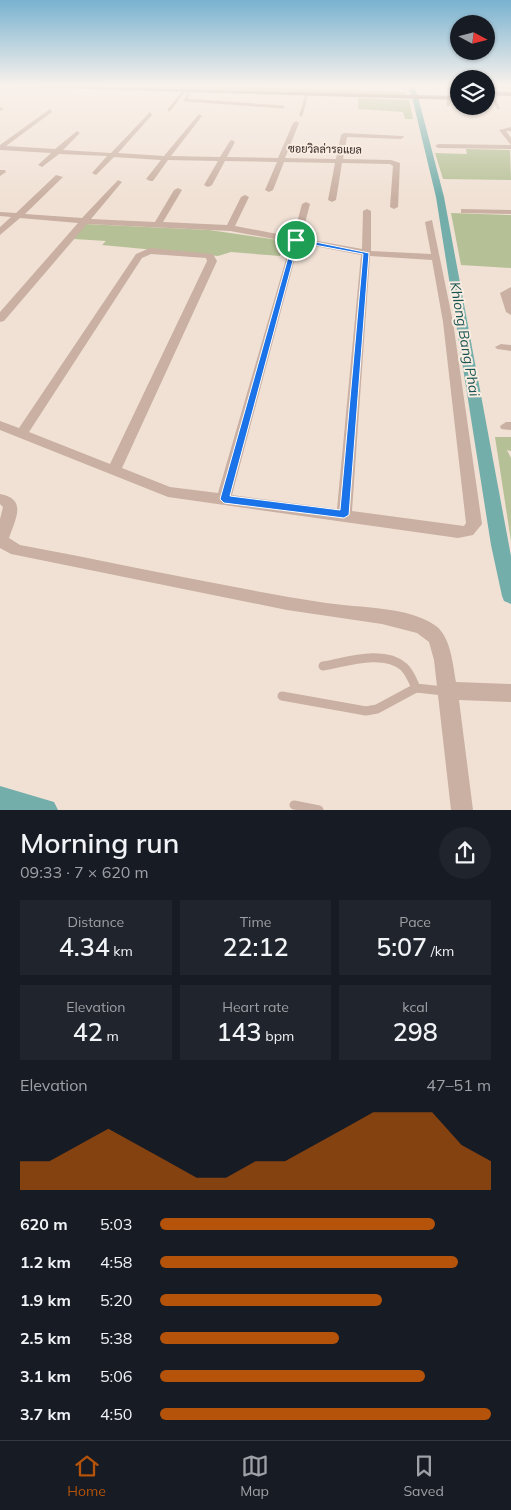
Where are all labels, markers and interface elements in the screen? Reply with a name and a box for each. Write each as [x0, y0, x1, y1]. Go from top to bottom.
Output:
north arrow [450, 15, 495, 60]
map controls [450, 15, 495, 115]
button: layers [450, 70, 495, 115]
street label: ซอยวิลล่ารอแยล [288, 141, 362, 157]
pin [275, 219, 317, 261]
icon: arrive [282, 226, 310, 254]
water label: Khlong Bang Phai [446, 280, 484, 398]
text: Morning run [20, 825, 179, 860]
button: share [439, 827, 491, 879]
text: 09:33 · 7 × 620 m [20, 862, 149, 882]
text: Distance [68, 913, 124, 931]
text: Time [240, 913, 271, 931]
text: Pace [399, 913, 431, 931]
text: 4.34 [59, 931, 110, 962]
text: 22:12 [223, 931, 288, 962]
text: 5:07 [376, 931, 427, 962]
text: km [110, 942, 133, 960]
text: /km [427, 942, 454, 960]
text: Elevation [66, 998, 125, 1016]
text: Heart rate [222, 998, 289, 1016]
text: kcal [402, 998, 428, 1016]
text: 42 [73, 1016, 103, 1047]
text: 143 [217, 1016, 262, 1047]
text: 298 [393, 1016, 438, 1047]
text: m [103, 1027, 119, 1045]
text: bpm [262, 1027, 294, 1045]
text: Elevation [20, 1075, 88, 1095]
text: 47–51 m [426, 1075, 491, 1095]
text: 620 m [20, 1214, 68, 1234]
text: 5:03 [100, 1214, 132, 1234]
text: 1.2 km [20, 1252, 71, 1272]
text: 4:58 [100, 1252, 132, 1272]
text: 1.9 km [20, 1290, 71, 1310]
text: 5:20 [100, 1290, 132, 1310]
text: 2.5 km [20, 1328, 71, 1348]
text: 5:38 [100, 1328, 132, 1348]
text: 3.1 km [20, 1366, 71, 1386]
text: 5:06 [100, 1366, 132, 1386]
text: 3.7 km [20, 1404, 71, 1424]
text: 4:50 [100, 1404, 132, 1424]
tab: Home [67, 1452, 106, 1500]
tab: Map [240, 1452, 269, 1500]
tab: Saved [403, 1452, 444, 1500]

